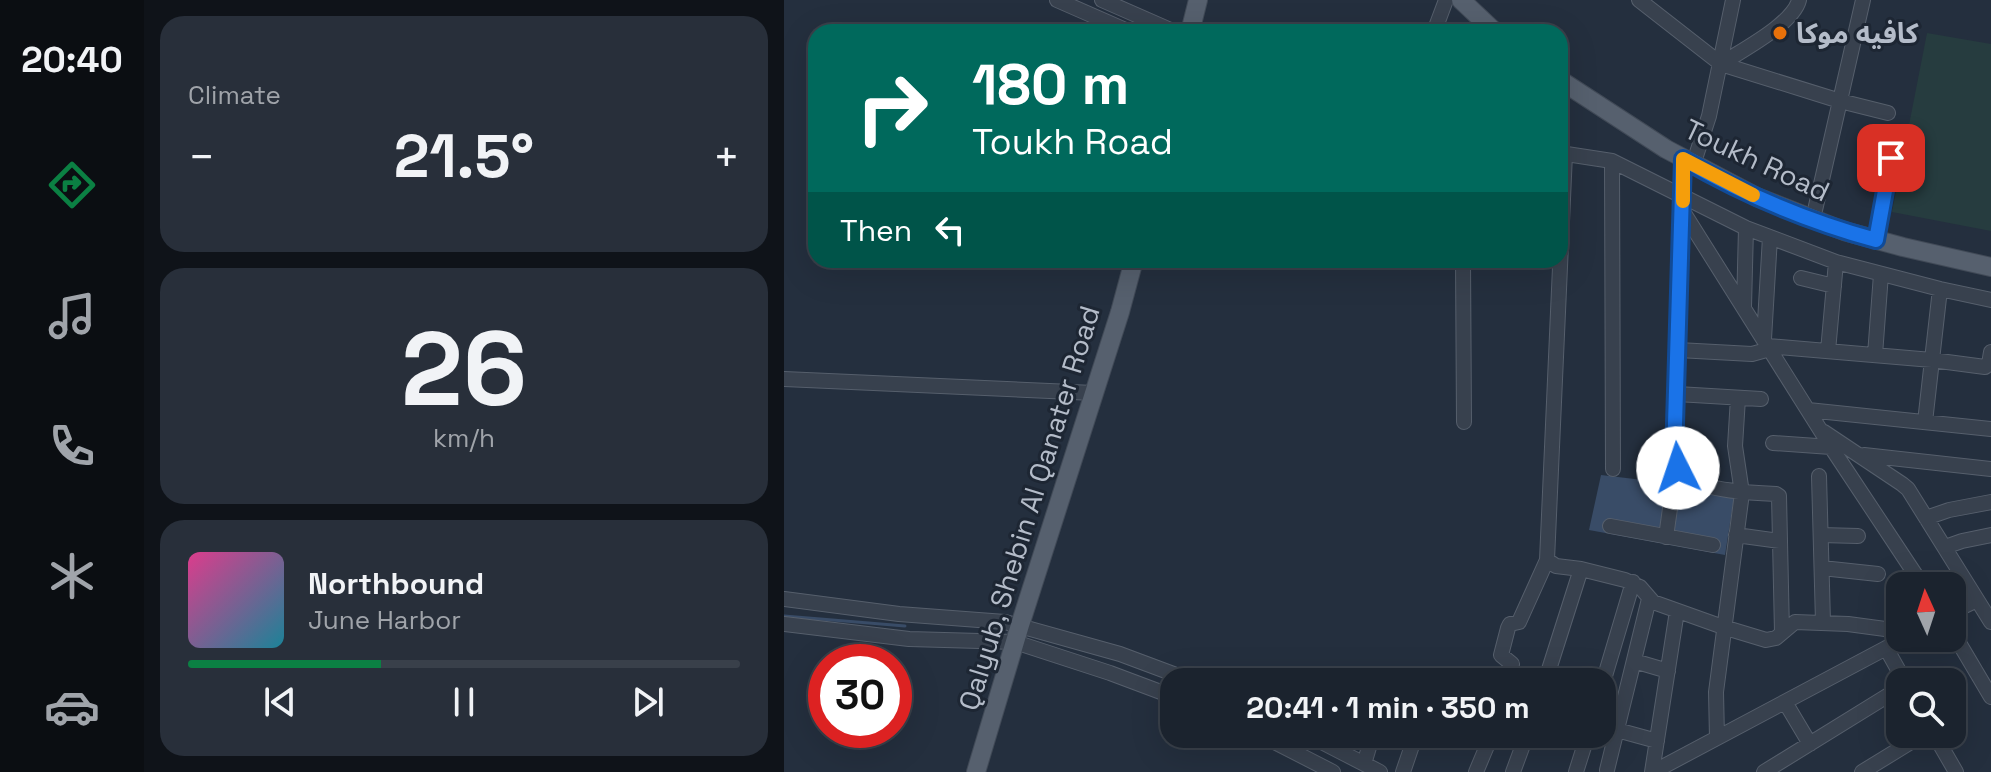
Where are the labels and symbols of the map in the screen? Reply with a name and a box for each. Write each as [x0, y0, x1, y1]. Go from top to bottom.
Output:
place label: كافيه موكا [1796, 15, 1919, 51]
marker: كافيه موكا [1771, 24, 1789, 42]
street label: Toukh Road [1679, 111, 1835, 209]
pin [1857, 124, 1925, 192]
street label: Qalyub, Shebin Al Qanater Road [950, 301, 1108, 715]
position arrow [1636, 426, 1720, 510]
north arrow [1886, 572, 1966, 652]
speed limit sign: 30 [808, 644, 912, 748]

